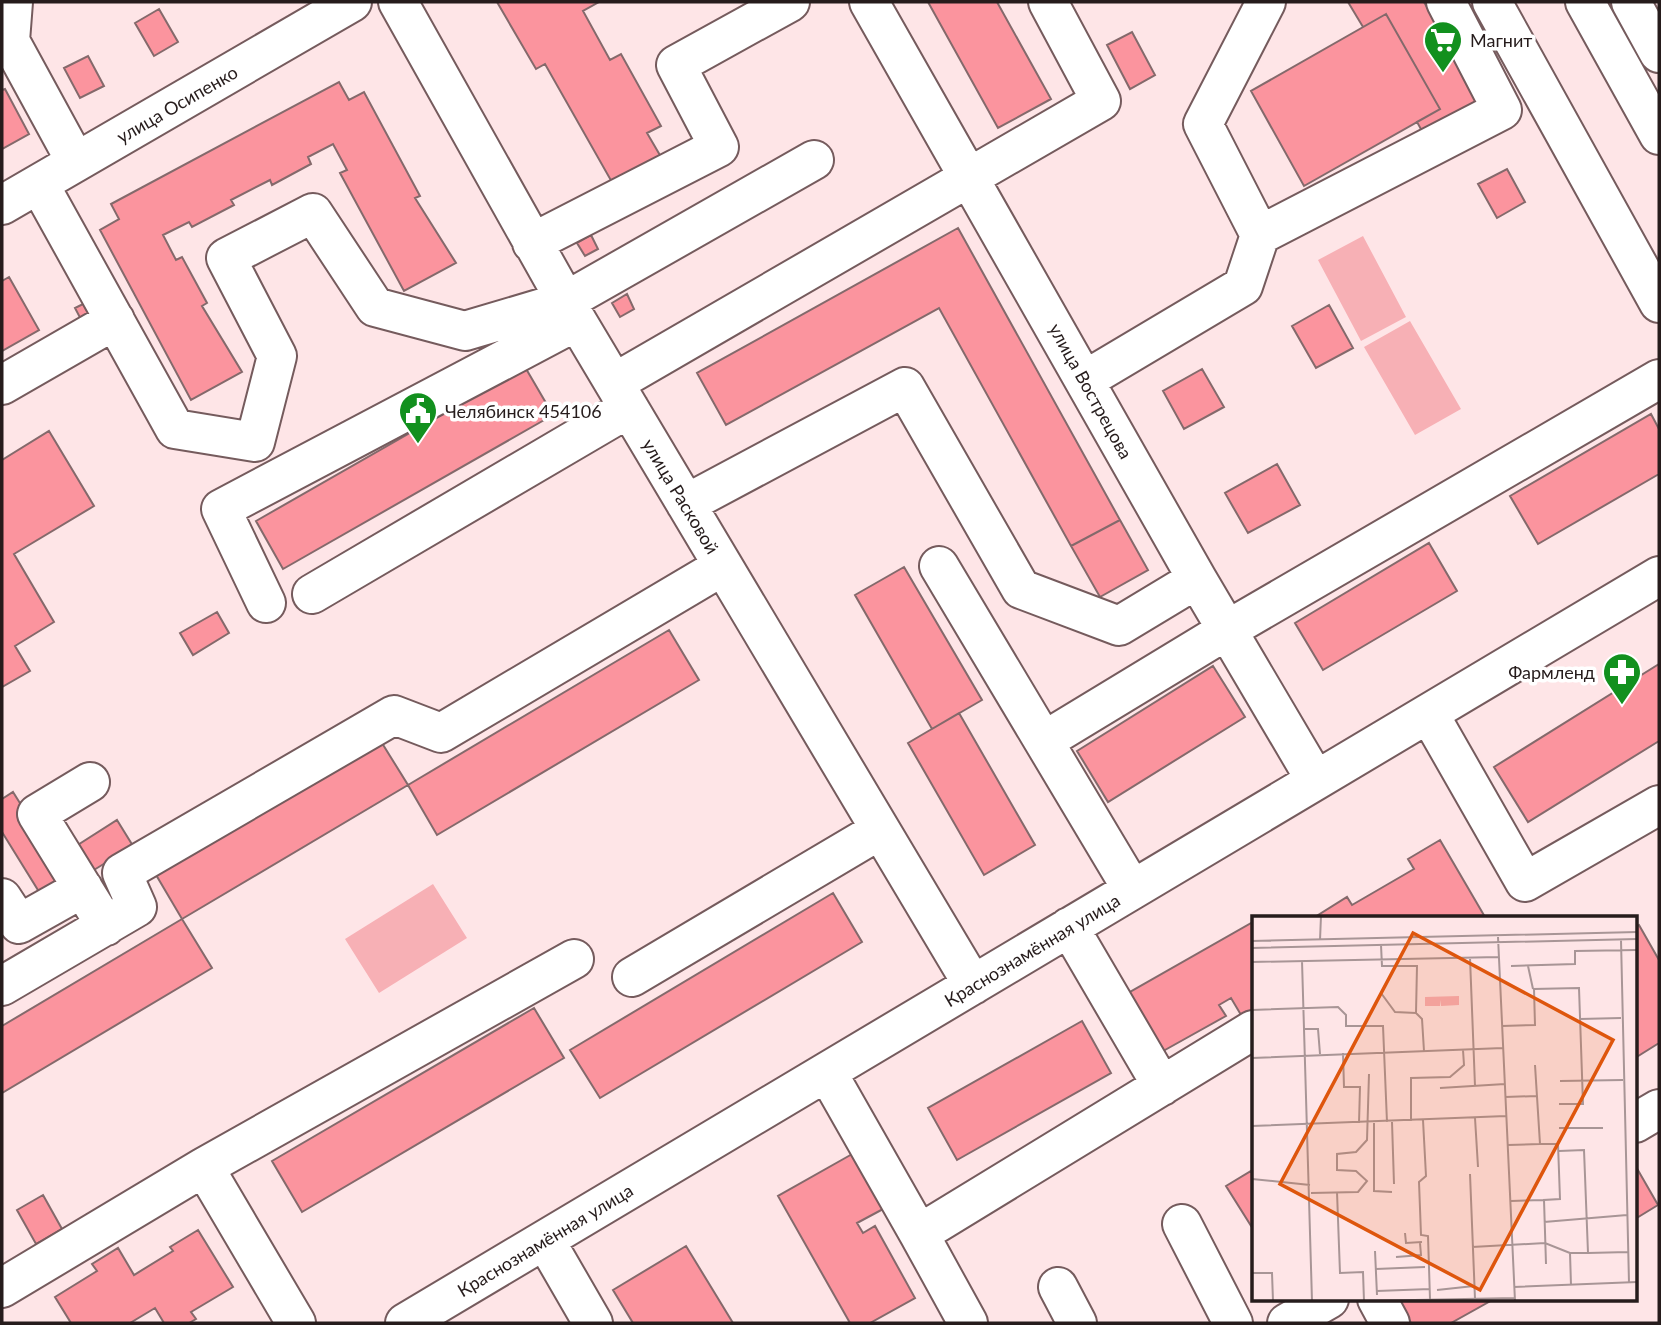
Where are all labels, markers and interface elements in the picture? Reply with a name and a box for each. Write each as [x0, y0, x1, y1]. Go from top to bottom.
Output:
supermarket icon: Магнит [1422, 19, 1464, 74]
place label: Магнит [1470, 29, 1532, 51]
street label: улица Осипенко [113, 60, 241, 148]
street label: улица Вострецова [1045, 319, 1137, 463]
public building icon: Челябинск 454106 [397, 390, 439, 445]
place label: Челябинск 454106 [445, 400, 602, 422]
street label: улица Расковой [638, 434, 724, 558]
pharmacy icon: Фармленд [1601, 651, 1643, 706]
place label: Фармленд [1508, 661, 1595, 683]
street label: Краснознамённая улица [940, 889, 1124, 1011]
inset map [1252, 916, 1636, 1300]
street label: Краснознамённая улица [453, 1179, 637, 1301]

